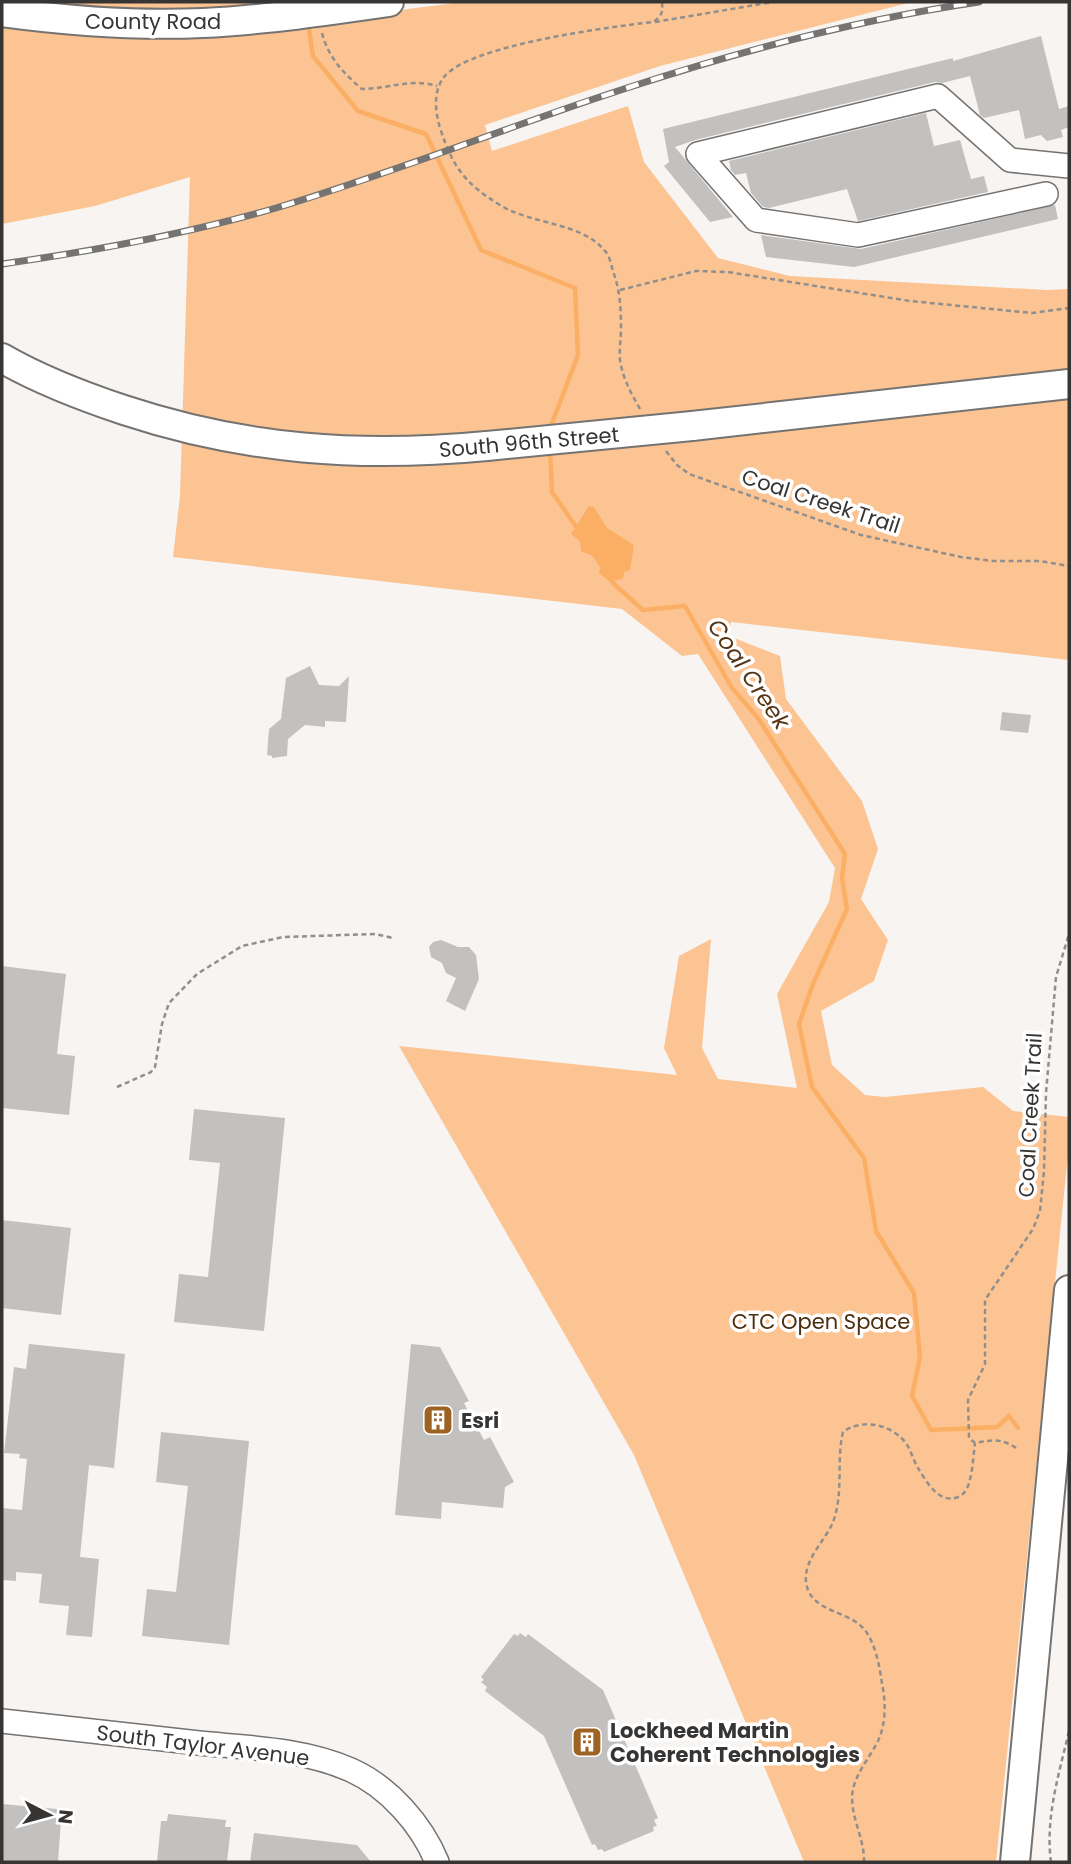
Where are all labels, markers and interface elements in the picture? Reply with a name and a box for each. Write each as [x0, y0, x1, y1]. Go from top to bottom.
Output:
street label: County Road [85, 7, 221, 36]
street label: South 96th Street [438, 420, 620, 464]
street label: Coal Creek Trail [738, 462, 904, 540]
water label: Coal Creek [700, 612, 798, 737]
street label: Coal Creek Trail [1011, 1032, 1049, 1198]
park label: CTC Open Space [732, 1307, 910, 1336]
building icon: Esri [421, 1403, 455, 1437]
place label: Esri [461, 1406, 499, 1435]
place label: Lockheed Martin Coherent Technologies [610, 1716, 860, 1769]
street label: South Taylor Avenue [95, 1718, 311, 1772]
building icon: Lockheed Martin Coherent Technologies [570, 1725, 604, 1759]
north arrow [14, 1780, 84, 1850]
text: N [51, 1808, 80, 1825]

